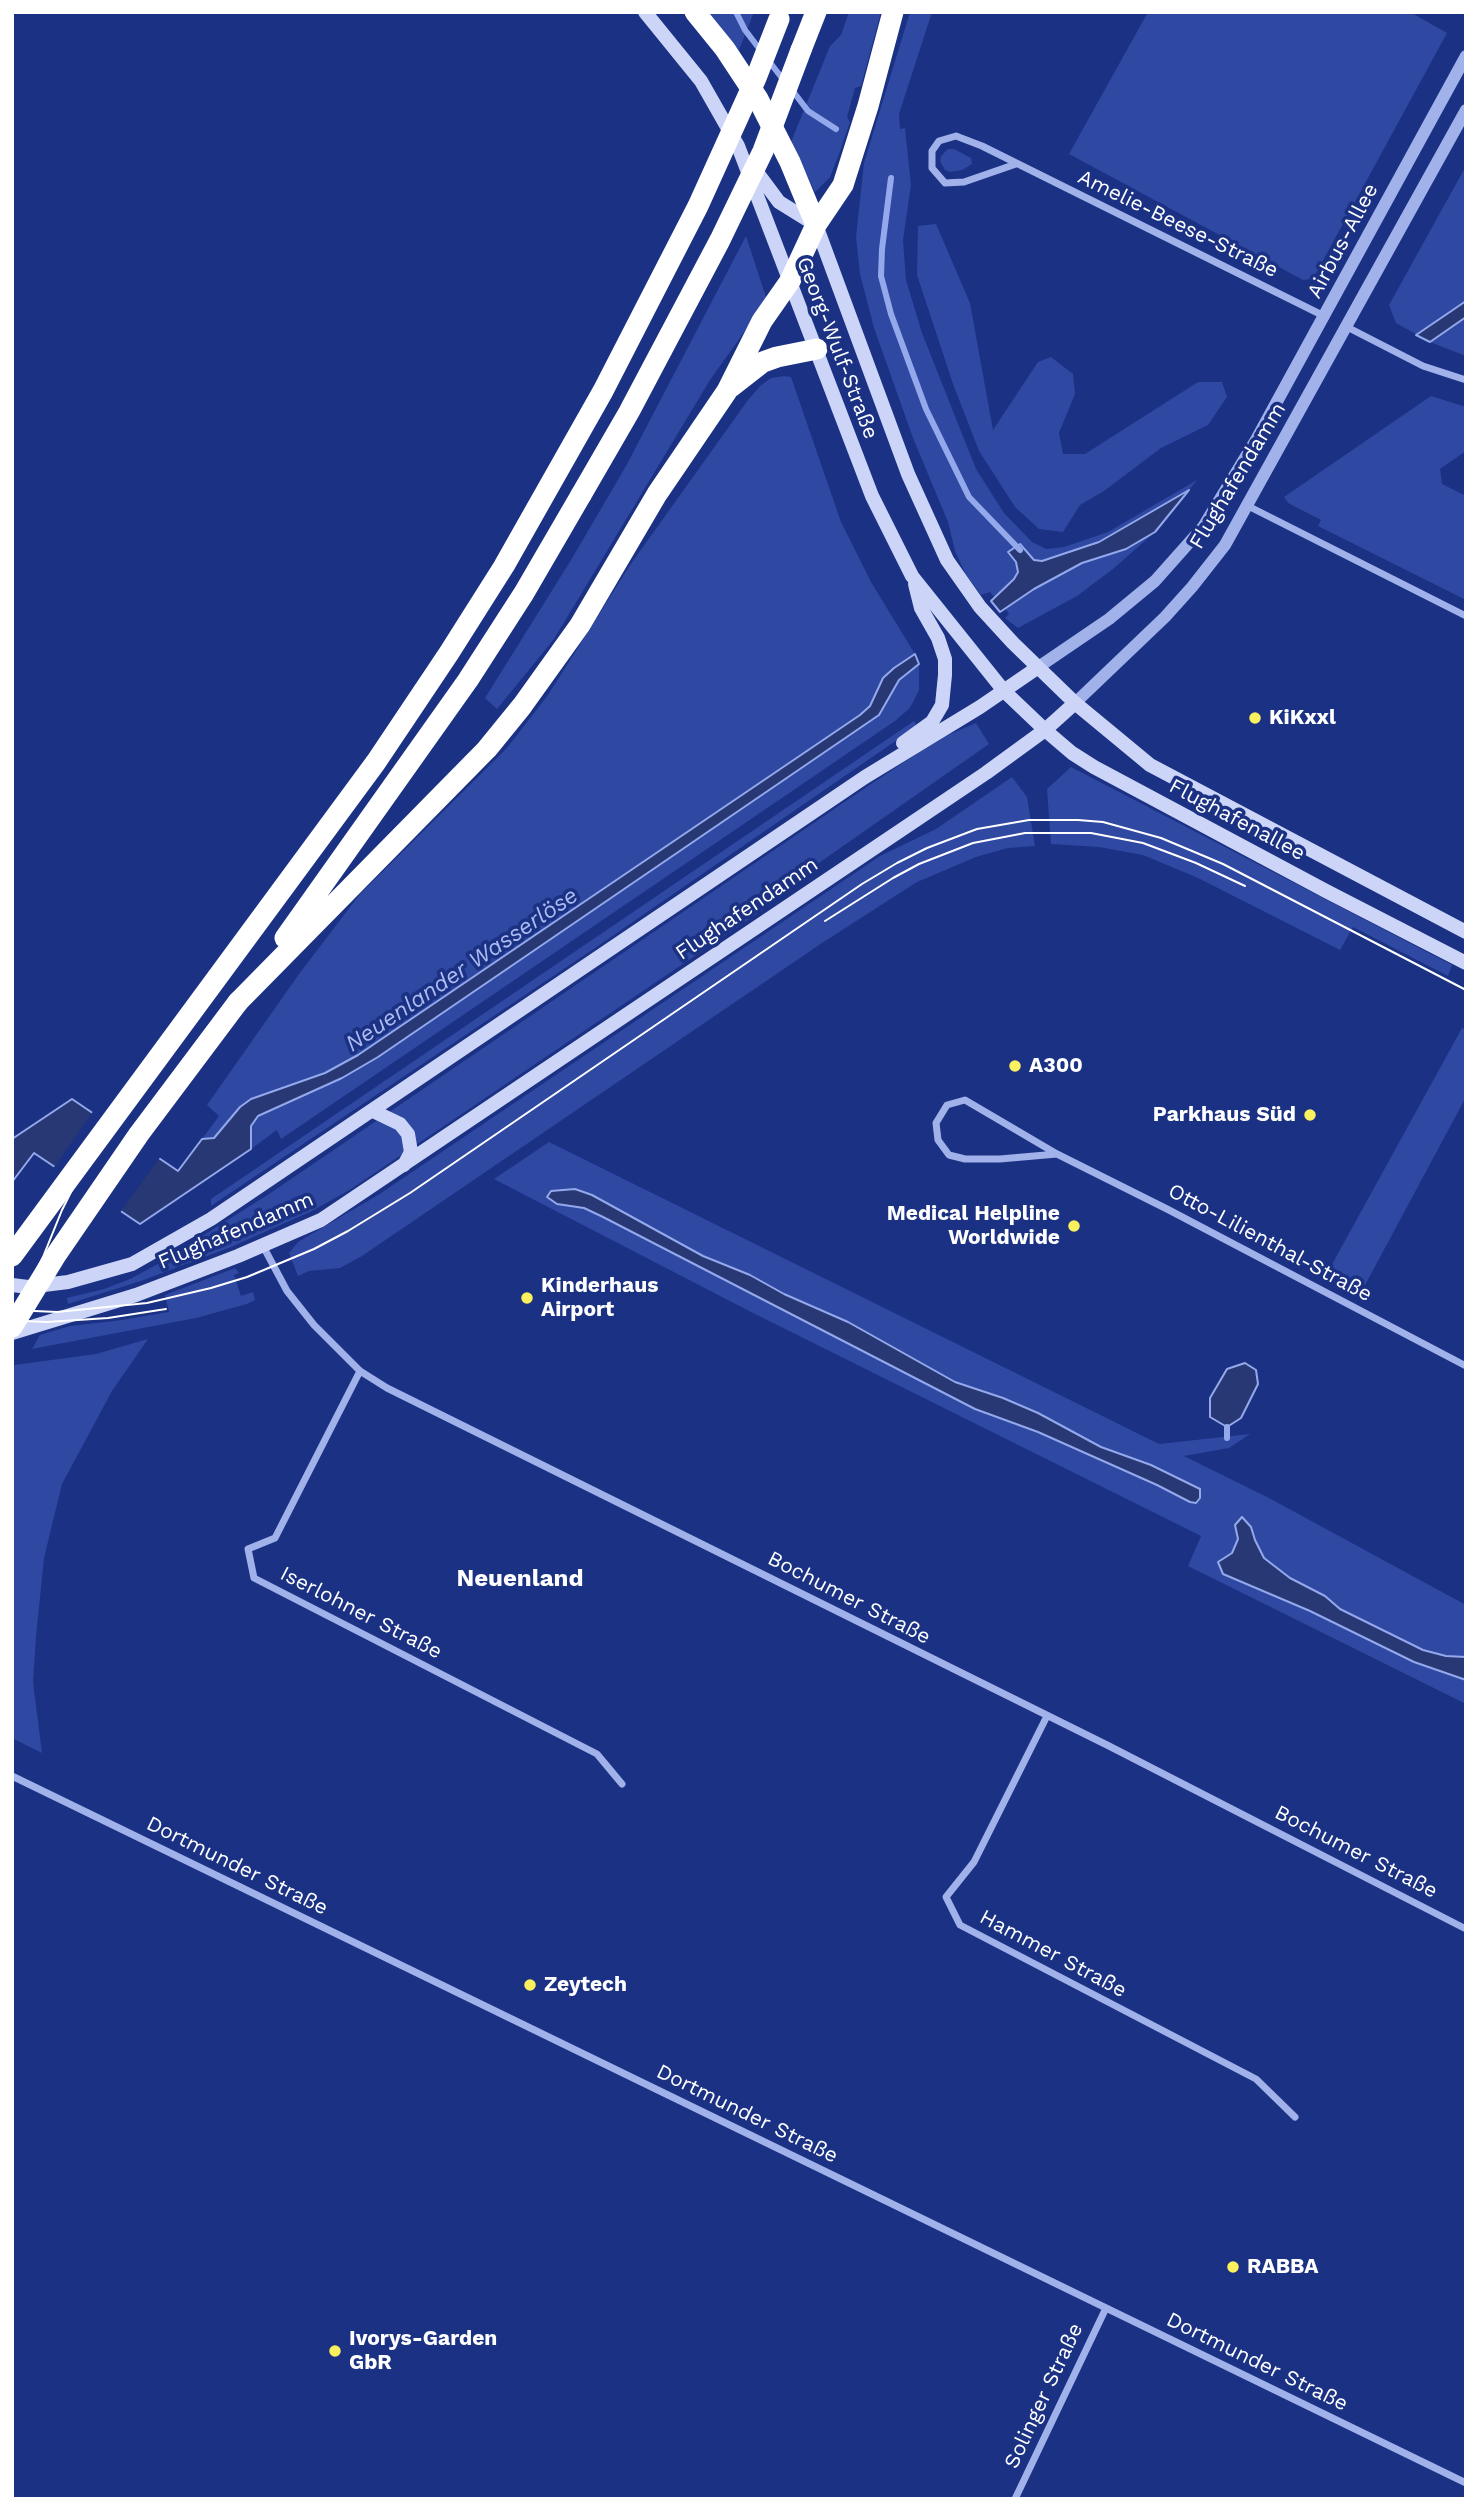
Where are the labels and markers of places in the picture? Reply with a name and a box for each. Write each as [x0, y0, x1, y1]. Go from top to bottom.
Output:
place label: KiKxxl [1269, 705, 1336, 731]
marker: KiKxxl [1247, 710, 1263, 726]
place label: A300 [1029, 1053, 1083, 1079]
marker: A300 [1007, 1058, 1023, 1074]
place label: Parkhaus Süd [1153, 1102, 1296, 1128]
marker: Parkhaus Süd [1302, 1107, 1318, 1123]
place label: Medical Helpline Worldwide [887, 1201, 1060, 1251]
marker: Medical Helpline Worldwide [1066, 1218, 1082, 1234]
place label: Kinderhaus Airport [541, 1273, 658, 1323]
marker: Kinderhaus Airport [519, 1290, 535, 1306]
place label: Zeytech [544, 1972, 627, 1998]
marker: Zeytech [522, 1977, 538, 1993]
place label: RABBA [1247, 2254, 1319, 2280]
marker: RABBA [1225, 2259, 1241, 2275]
place label: Ivorys-Garden GbR [349, 2326, 497, 2376]
marker: Ivorys-Garden GbR [327, 2343, 343, 2359]

